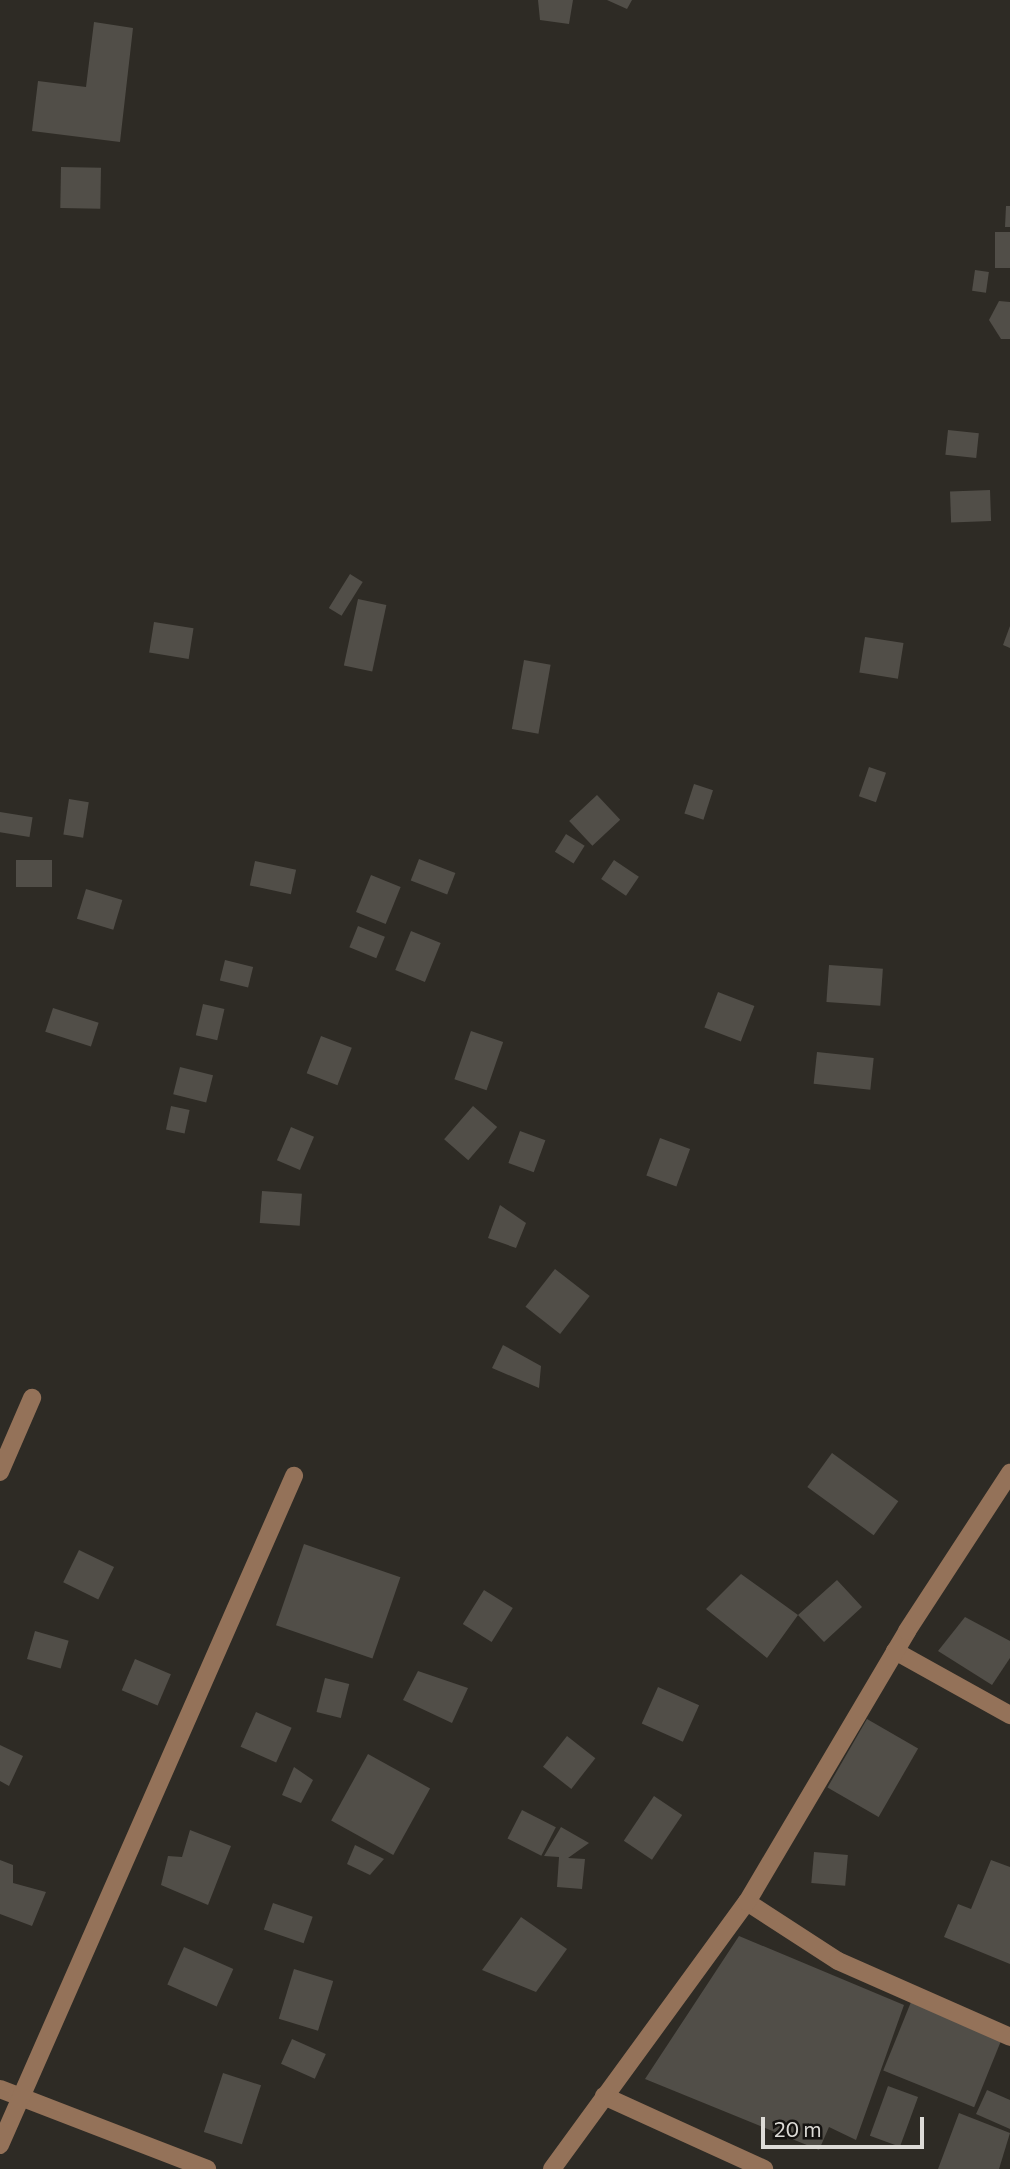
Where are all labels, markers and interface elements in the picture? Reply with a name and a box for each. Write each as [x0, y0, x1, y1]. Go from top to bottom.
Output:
scale bar [765, 2102, 928, 2146]
text: 20 m [774, 2116, 822, 2141]

